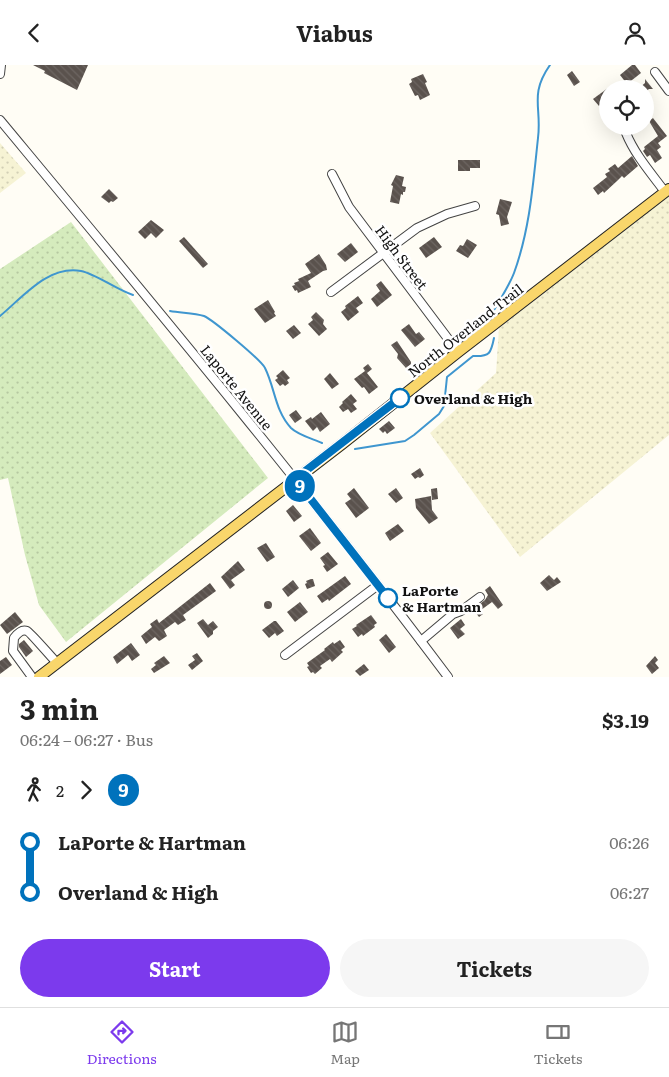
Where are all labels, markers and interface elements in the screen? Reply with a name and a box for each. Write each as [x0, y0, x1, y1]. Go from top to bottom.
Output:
text: Viabus [296, 16, 373, 49]
icon: back [20, 19, 48, 47]
icon: person [621, 19, 649, 47]
map controls [599, 80, 654, 135]
button: locate [599, 80, 654, 135]
street label: High Street [371, 221, 433, 294]
street label: North Overland Trail [403, 278, 527, 381]
street label: Laporte Avenue [196, 340, 278, 434]
marker: Overland & High [390, 388, 410, 408]
place label: Overland & High [414, 388, 533, 408]
line badge: 9 [284, 470, 316, 502]
text: 9 [295, 472, 305, 499]
place label: LaPorte & Hartman [402, 580, 482, 616]
marker: LaPorte & Hartman [378, 588, 398, 608]
text: 3 min [20, 687, 99, 729]
text: $3.19 [602, 706, 649, 734]
text: 06:24 – 06:27 · Bus [20, 727, 153, 751]
icon: walk [20, 776, 48, 804]
icon: forward [72, 776, 100, 804]
text: 9 [118, 776, 129, 803]
text: 2 [56, 778, 64, 802]
text: LaPorte & Hartman [58, 828, 246, 856]
text: 06:26 [609, 830, 649, 854]
text: Overland & High [58, 878, 219, 906]
text: 06:27 [610, 880, 649, 904]
button: Start [20, 939, 330, 997]
button: Tickets [340, 939, 649, 997]
tab: Directions [87, 1018, 157, 1068]
tab: Map [330, 1018, 360, 1068]
tab: Tickets [533, 1018, 582, 1068]

